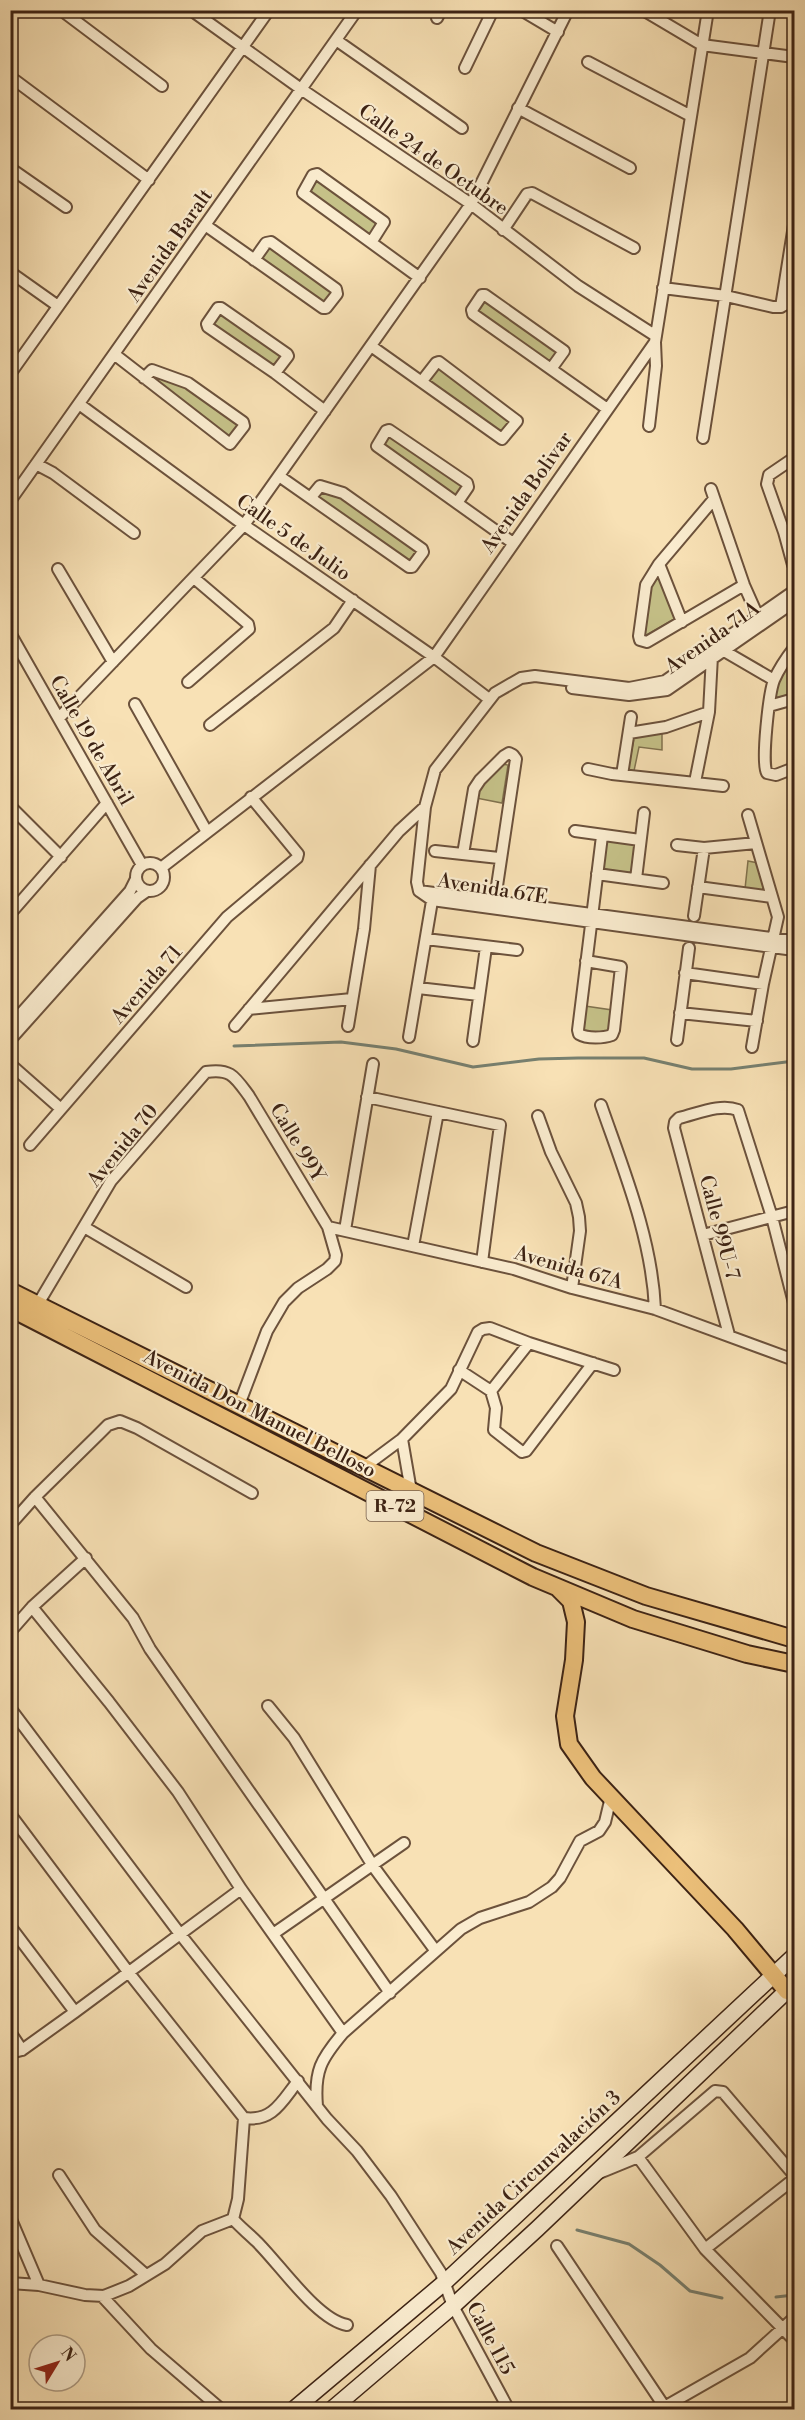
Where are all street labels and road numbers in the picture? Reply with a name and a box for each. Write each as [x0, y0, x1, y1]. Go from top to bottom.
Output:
street label: Calle 24 de Octubre [353, 99, 513, 221]
street label: Avenida Baralt [121, 184, 218, 308]
street label: Avenida Bolivar [475, 427, 579, 559]
street label: Calle 5 de Julio [231, 489, 355, 587]
street label: Avenida 71A [660, 596, 766, 681]
street label: Calle 19 de Abril [43, 671, 138, 810]
street label: Avenida 67E [435, 868, 550, 911]
street label: Avenida 71 [106, 940, 188, 1030]
street label: Avenida 70 [82, 1099, 164, 1193]
street label: Calle 99Y [264, 1099, 330, 1187]
street label: Calle 99U-7 [693, 1173, 744, 1282]
street label: Avenida 67A [511, 1241, 627, 1296]
street label: Avenida Don Manuel Belloso [138, 1344, 380, 1484]
road number: R-72 [366, 1491, 424, 1521]
street label: Avenida Circunvalación 3 [441, 2086, 627, 2261]
street label: Calle 115 [460, 2298, 519, 2379]

